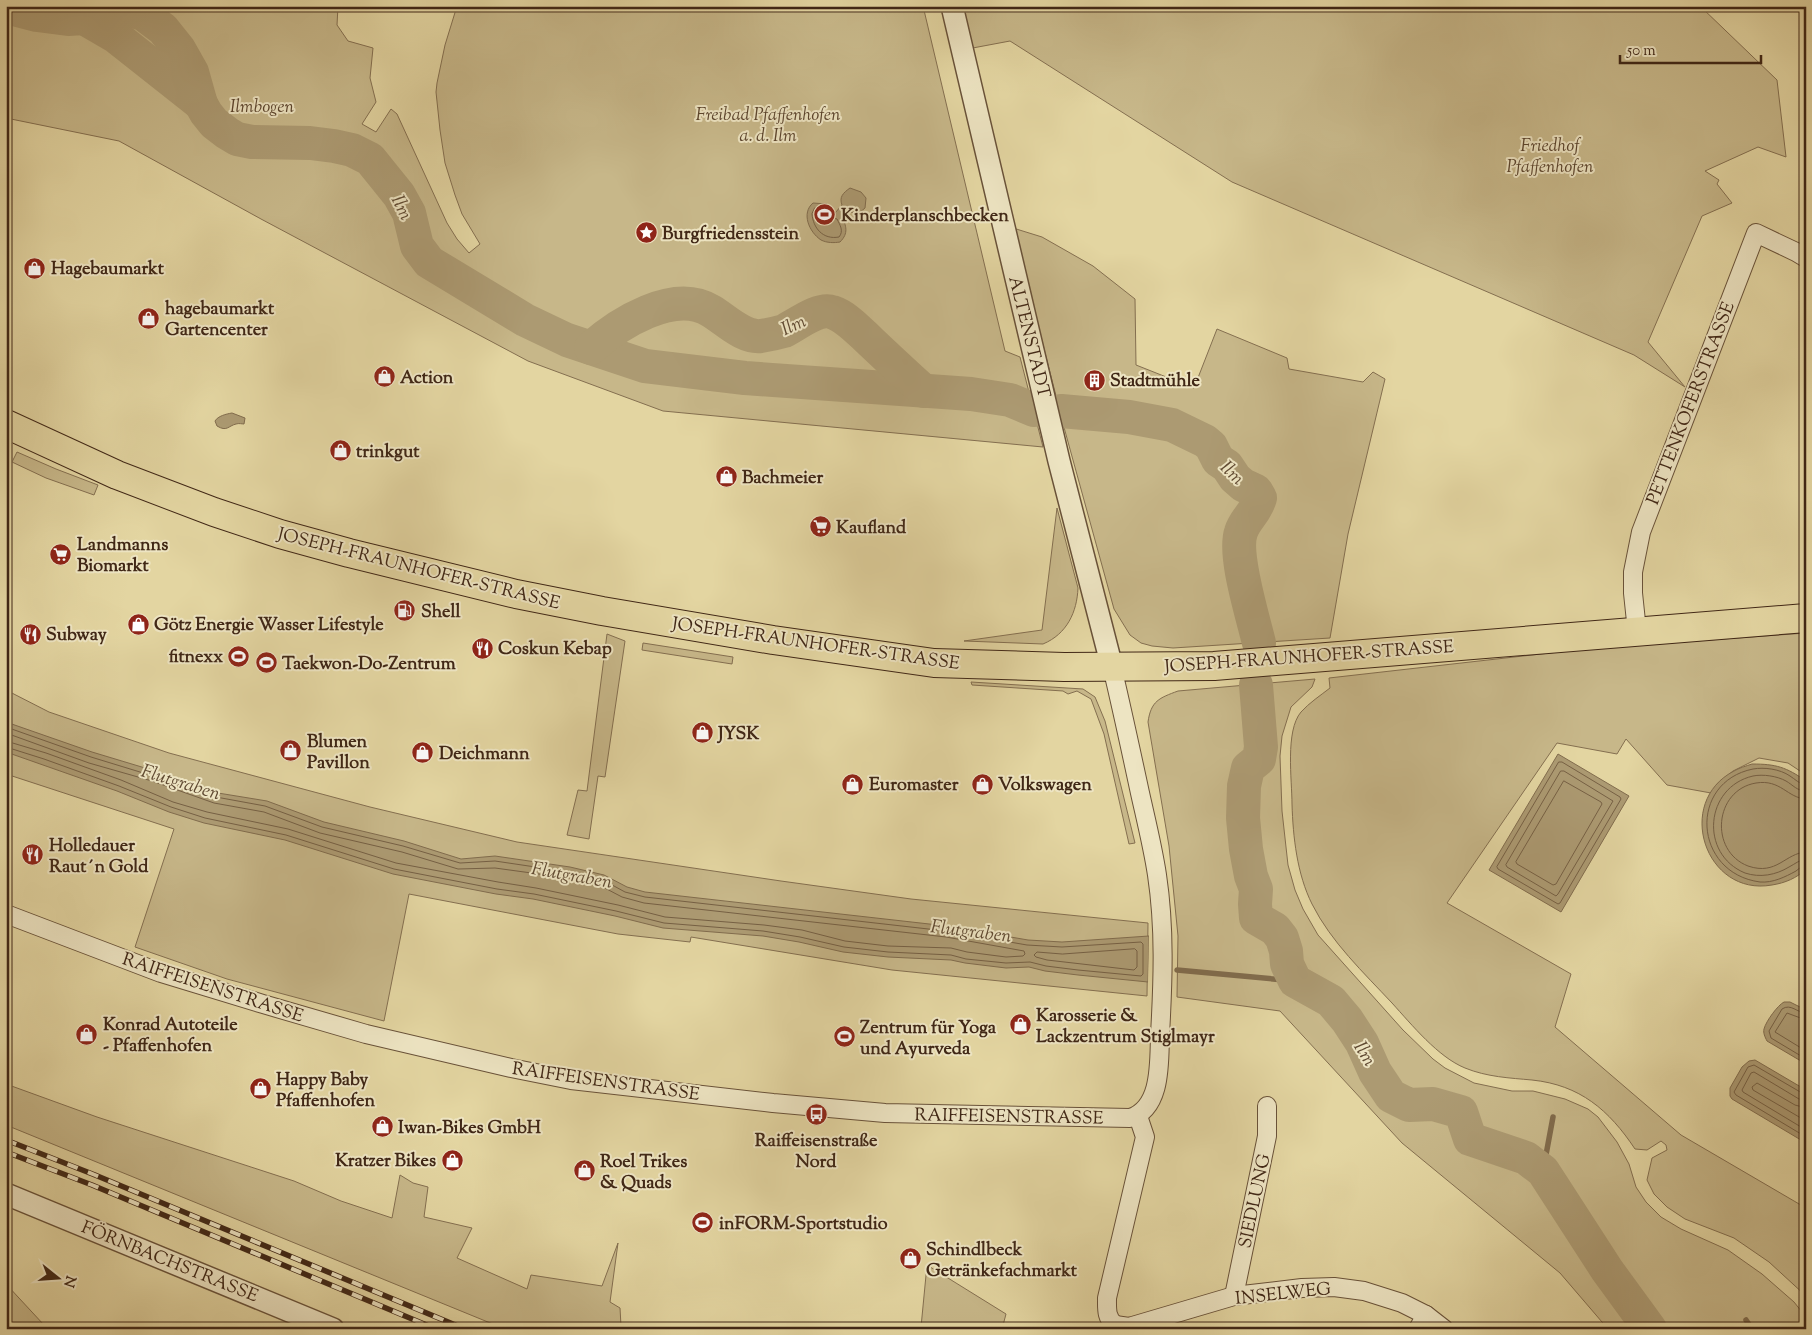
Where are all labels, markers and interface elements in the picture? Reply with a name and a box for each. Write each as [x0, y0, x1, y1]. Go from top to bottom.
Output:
scale bar [1620, 32, 1761, 64]
text: 50 m [1626, 41, 1656, 62]
park label: Ilmbogen [230, 95, 294, 121]
park label: Freibad Pfaffenhofen a. d. Ilm [695, 103, 841, 150]
park label: Friedhof Pfaffenhofen [1506, 134, 1594, 181]
water label: Ilm [383, 191, 419, 226]
sports icon: Kinderplanschbecken [813, 203, 837, 227]
place label: Kinderplanschbecken [841, 204, 1009, 230]
place icon: Burgfriedensstein [634, 221, 658, 245]
place label: Burgfriedensstein [662, 222, 799, 248]
shop icon: Hagebaumarkt [23, 256, 47, 280]
place label: Hagebaumarkt [51, 257, 165, 283]
street label: ALTENSTADT [1000, 274, 1056, 402]
place label: hagebaumarkt Gartencenter [165, 297, 275, 344]
street label: PETTENKOFERSTRASSE [1641, 298, 1743, 509]
shop icon: hagebaumarkt Gartencenter [137, 306, 161, 330]
water label: Ilm [777, 309, 811, 344]
shop icon: Action [372, 365, 396, 389]
place label: Action [400, 366, 454, 392]
building icon: Stadtmühle [1082, 368, 1106, 392]
place label: Stadtmühle [1110, 369, 1201, 395]
shop icon: trinkgut [328, 439, 352, 463]
place label: trinkgut [356, 440, 420, 466]
water label: Ilm [1213, 455, 1250, 493]
shop icon: Bachmeier [714, 465, 738, 489]
place label: Bachmeier [742, 466, 824, 492]
supermarket icon: Kaufland [808, 515, 832, 539]
place label: Kaufland [836, 516, 907, 542]
street label: JOSEPH-FRAUNHOFER-STRASSE [274, 522, 563, 618]
place label: Landmanns Biomarkt [77, 533, 168, 580]
supermarket icon: Landmanns Biomarkt [49, 542, 73, 566]
fuel station icon: Shell [393, 599, 417, 623]
place label: Shell [421, 600, 461, 626]
shop icon: Götz Energie Wasser Lifestyle [126, 612, 150, 636]
street label: JOSEPH-FRAUNHOFER-STRASSE [669, 612, 961, 678]
place label: Götz Energie Wasser Lifestyle [154, 613, 384, 639]
restaurant icon: Subway [18, 622, 42, 646]
place label: Subway [46, 623, 107, 649]
street label: JOSEPH-FRAUNHOFER-STRASSE [1163, 635, 1455, 681]
restaurant icon: Coskun Kebap [470, 636, 494, 660]
place label: Coskun Kebap [498, 637, 612, 663]
sports icon: fitnexx [227, 644, 251, 668]
place label: fitnexx [169, 645, 223, 671]
sports icon: Taekwon-Do-Zentrum [254, 651, 278, 675]
place label: Taekwon-Do-Zentrum [282, 652, 456, 678]
shop icon: JYSK [690, 721, 714, 745]
place label: JYSK [716, 722, 760, 748]
place label: Blumen Pavillon [307, 730, 370, 777]
shop icon: Blumen Pavillon [279, 739, 303, 763]
shop icon: Deichmann [411, 741, 435, 765]
place label: Deichmann [439, 742, 530, 768]
water label: Flutgraben [137, 759, 223, 808]
shop icon: Euromaster [841, 772, 865, 796]
shop icon: Volkswagen [970, 772, 994, 796]
place label: Euromaster [869, 773, 959, 799]
place label: Volkswagen [998, 773, 1092, 799]
place label: Holledauer Raut´n Gold [49, 834, 149, 881]
restaurant icon: Holledauer Raut´n Gold [21, 843, 45, 867]
water label: Flutgraben [529, 856, 614, 897]
water label: Flutgraben [929, 914, 1013, 951]
street label: RAIFFEISENSTRASSE [118, 947, 306, 1031]
place label: Karosserie & Lackzentrum Stiglmayr [1036, 1004, 1215, 1051]
place label: Konrad Autoteile - Pfaffenhofen [103, 1013, 238, 1060]
shop icon: Karosserie & Lackzentrum Stiglmayr [1008, 1013, 1032, 1037]
place label: Zentrum für Yoga und Ayurveda [860, 1016, 997, 1063]
shop icon: Konrad Autoteile - Pfaffenhofen [75, 1022, 99, 1046]
sports icon: Zentrum für Yoga und Ayurveda [832, 1025, 856, 1049]
water label: Ilm [1346, 1037, 1382, 1072]
street label: RAIFFEISENSTRASSE [510, 1057, 701, 1109]
place label: Happy Baby Pfaffenhofen [276, 1068, 375, 1115]
shop icon: Happy Baby Pfaffenhofen [248, 1077, 272, 1101]
bus stop icon: Raiffeisenstraße Nord [804, 1103, 828, 1127]
street label: RAIFFEISENSTRASSE [914, 1103, 1104, 1133]
shop icon: Iwan-Bikes GmbH [370, 1115, 394, 1139]
place label: Iwan-Bikes GmbH [398, 1116, 542, 1142]
place label: Raiffeisenstraße Nord [755, 1129, 878, 1176]
shop icon: Kratzer Bikes [440, 1148, 464, 1172]
place label: Kratzer Bikes [335, 1149, 436, 1175]
place label: Roel Trikes & Quads [600, 1150, 687, 1197]
street label: SIEDLUNG [1233, 1152, 1279, 1251]
shop icon: Roel Trikes & Quads [572, 1159, 596, 1183]
sports icon: inFORM-Sportstudio [691, 1211, 715, 1235]
place label: inFORM-Sportstudio [719, 1212, 888, 1238]
street label: FÖRNBACHSTRASSE [77, 1215, 262, 1310]
place label: Schindlbeck Getränkefachmarkt [926, 1238, 1078, 1285]
shop icon: Schindlbeck Getränkefachmarkt [898, 1247, 922, 1271]
north arrow [32, 1252, 82, 1302]
text: N [57, 1273, 80, 1289]
street label: INSELWEG [1234, 1277, 1333, 1313]

